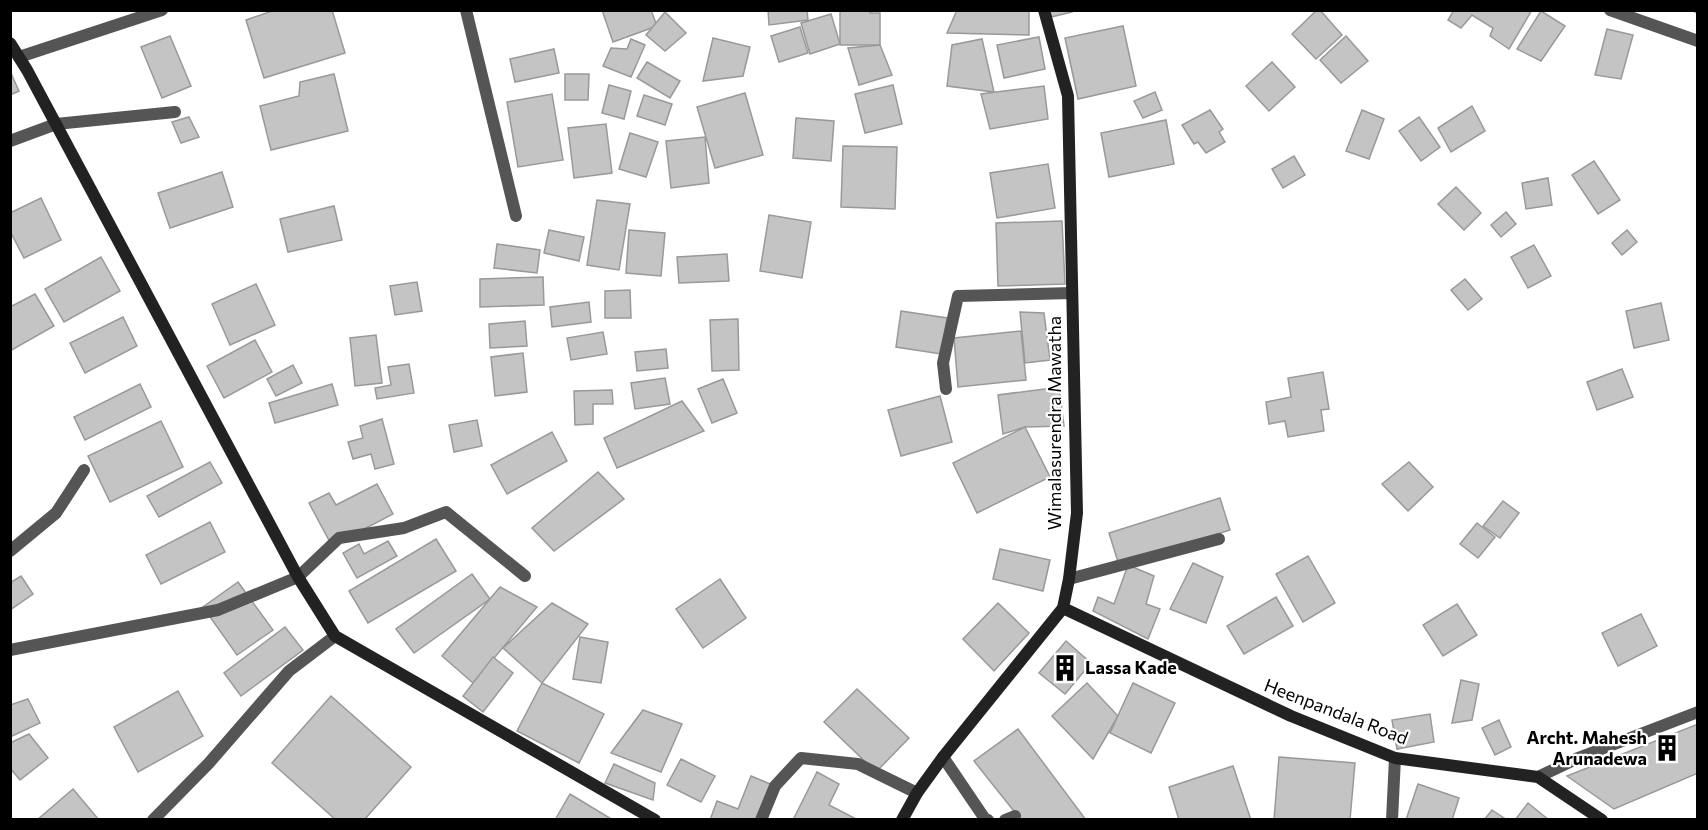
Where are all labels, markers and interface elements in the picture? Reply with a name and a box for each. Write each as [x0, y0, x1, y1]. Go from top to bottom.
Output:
street label: Wimalasurendra Mawatha [1043, 316, 1065, 530]
building icon: Lassa Kade [1050, 653, 1080, 683]
place label: Lassa Kade [1085, 656, 1177, 678]
street label: Heenpandala Road [1261, 673, 1411, 749]
place label: Archt. Mahesh Arunadewa [1527, 726, 1647, 769]
building icon: Archt. Mahesh Arunadewa [1652, 733, 1682, 763]

